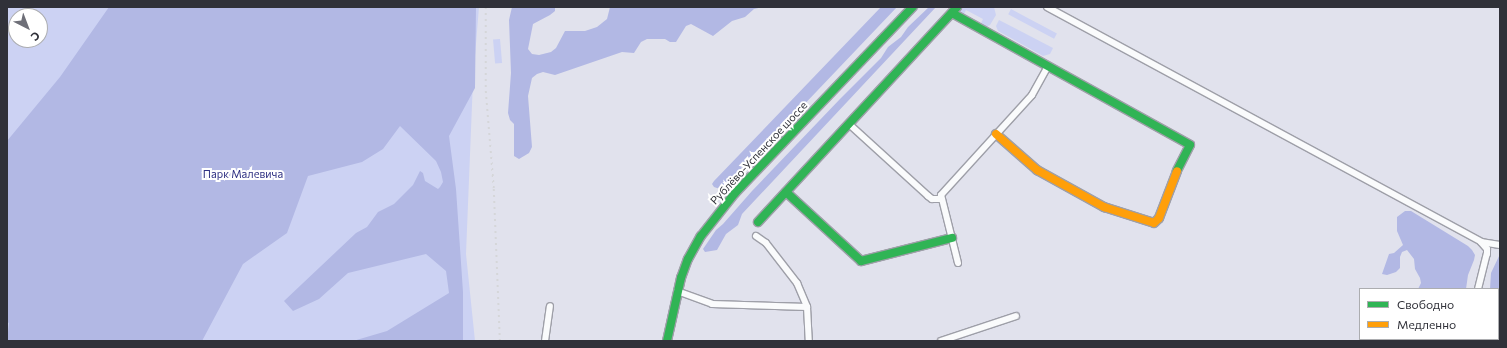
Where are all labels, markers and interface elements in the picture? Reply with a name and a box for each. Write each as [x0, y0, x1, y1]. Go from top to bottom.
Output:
north arrow [8, 8, 48, 48]
text: С [29, 29, 43, 44]
street label: Рублёво-Успенское шоссе [708, 99, 810, 207]
park label: Парк Малевича [203, 167, 283, 181]
legend [1359, 288, 1499, 340]
text: Свободно [1397, 297, 1454, 311]
text: Медленно [1397, 317, 1456, 331]

